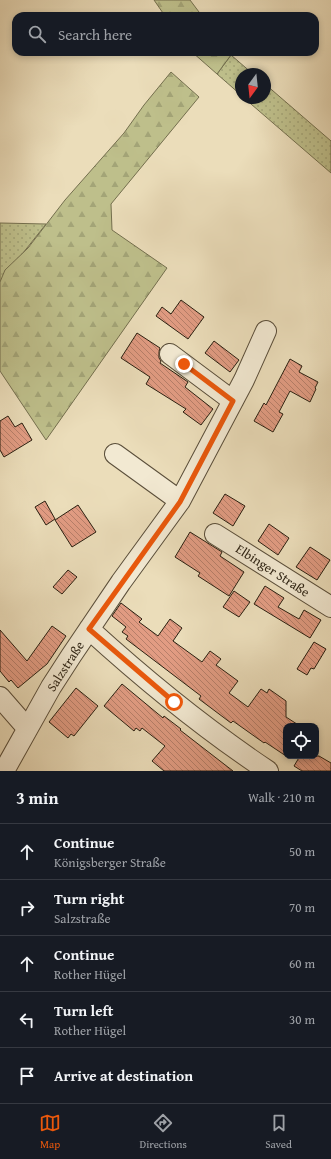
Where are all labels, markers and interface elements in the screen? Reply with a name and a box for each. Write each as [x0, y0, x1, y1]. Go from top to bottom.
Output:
search box [12, 12, 319, 56]
icon: search [26, 23, 48, 45]
text: Search here [58, 24, 132, 45]
north arrow [235, 68, 271, 104]
route end [175, 355, 193, 373]
street label: Elbinger Straße [232, 539, 313, 601]
street label: Salzstraße [42, 637, 89, 695]
route start [165, 693, 183, 711]
map controls [283, 723, 319, 759]
button: locate [283, 723, 319, 759]
text: 3 min [16, 785, 58, 810]
text: Walk · 210 m [248, 788, 315, 807]
text: Continue [54, 832, 115, 853]
icon: ahead [16, 841, 38, 863]
text: 50 m [289, 842, 315, 861]
text: Königsberger Straße [54, 853, 166, 872]
text: Turn right [54, 888, 125, 909]
icon: right [16, 897, 38, 919]
text: 70 m [289, 898, 315, 917]
text: Salzstraße [54, 909, 111, 928]
text: Continue [54, 944, 115, 965]
icon: ahead [16, 953, 38, 975]
text: 60 m [289, 954, 315, 973]
text: Rother Hügel [54, 965, 126, 984]
text: Turn left [54, 1000, 113, 1021]
icon: left [16, 1009, 38, 1031]
text: 30 m [289, 1010, 315, 1029]
text: Rother Hügel [54, 1021, 126, 1040]
icon: arrive [16, 1065, 38, 1087]
text: Arrive at destination [54, 1065, 193, 1086]
tab: Map [39, 1112, 61, 1152]
tab: Directions [140, 1112, 187, 1152]
tab: Saved [265, 1112, 292, 1152]

